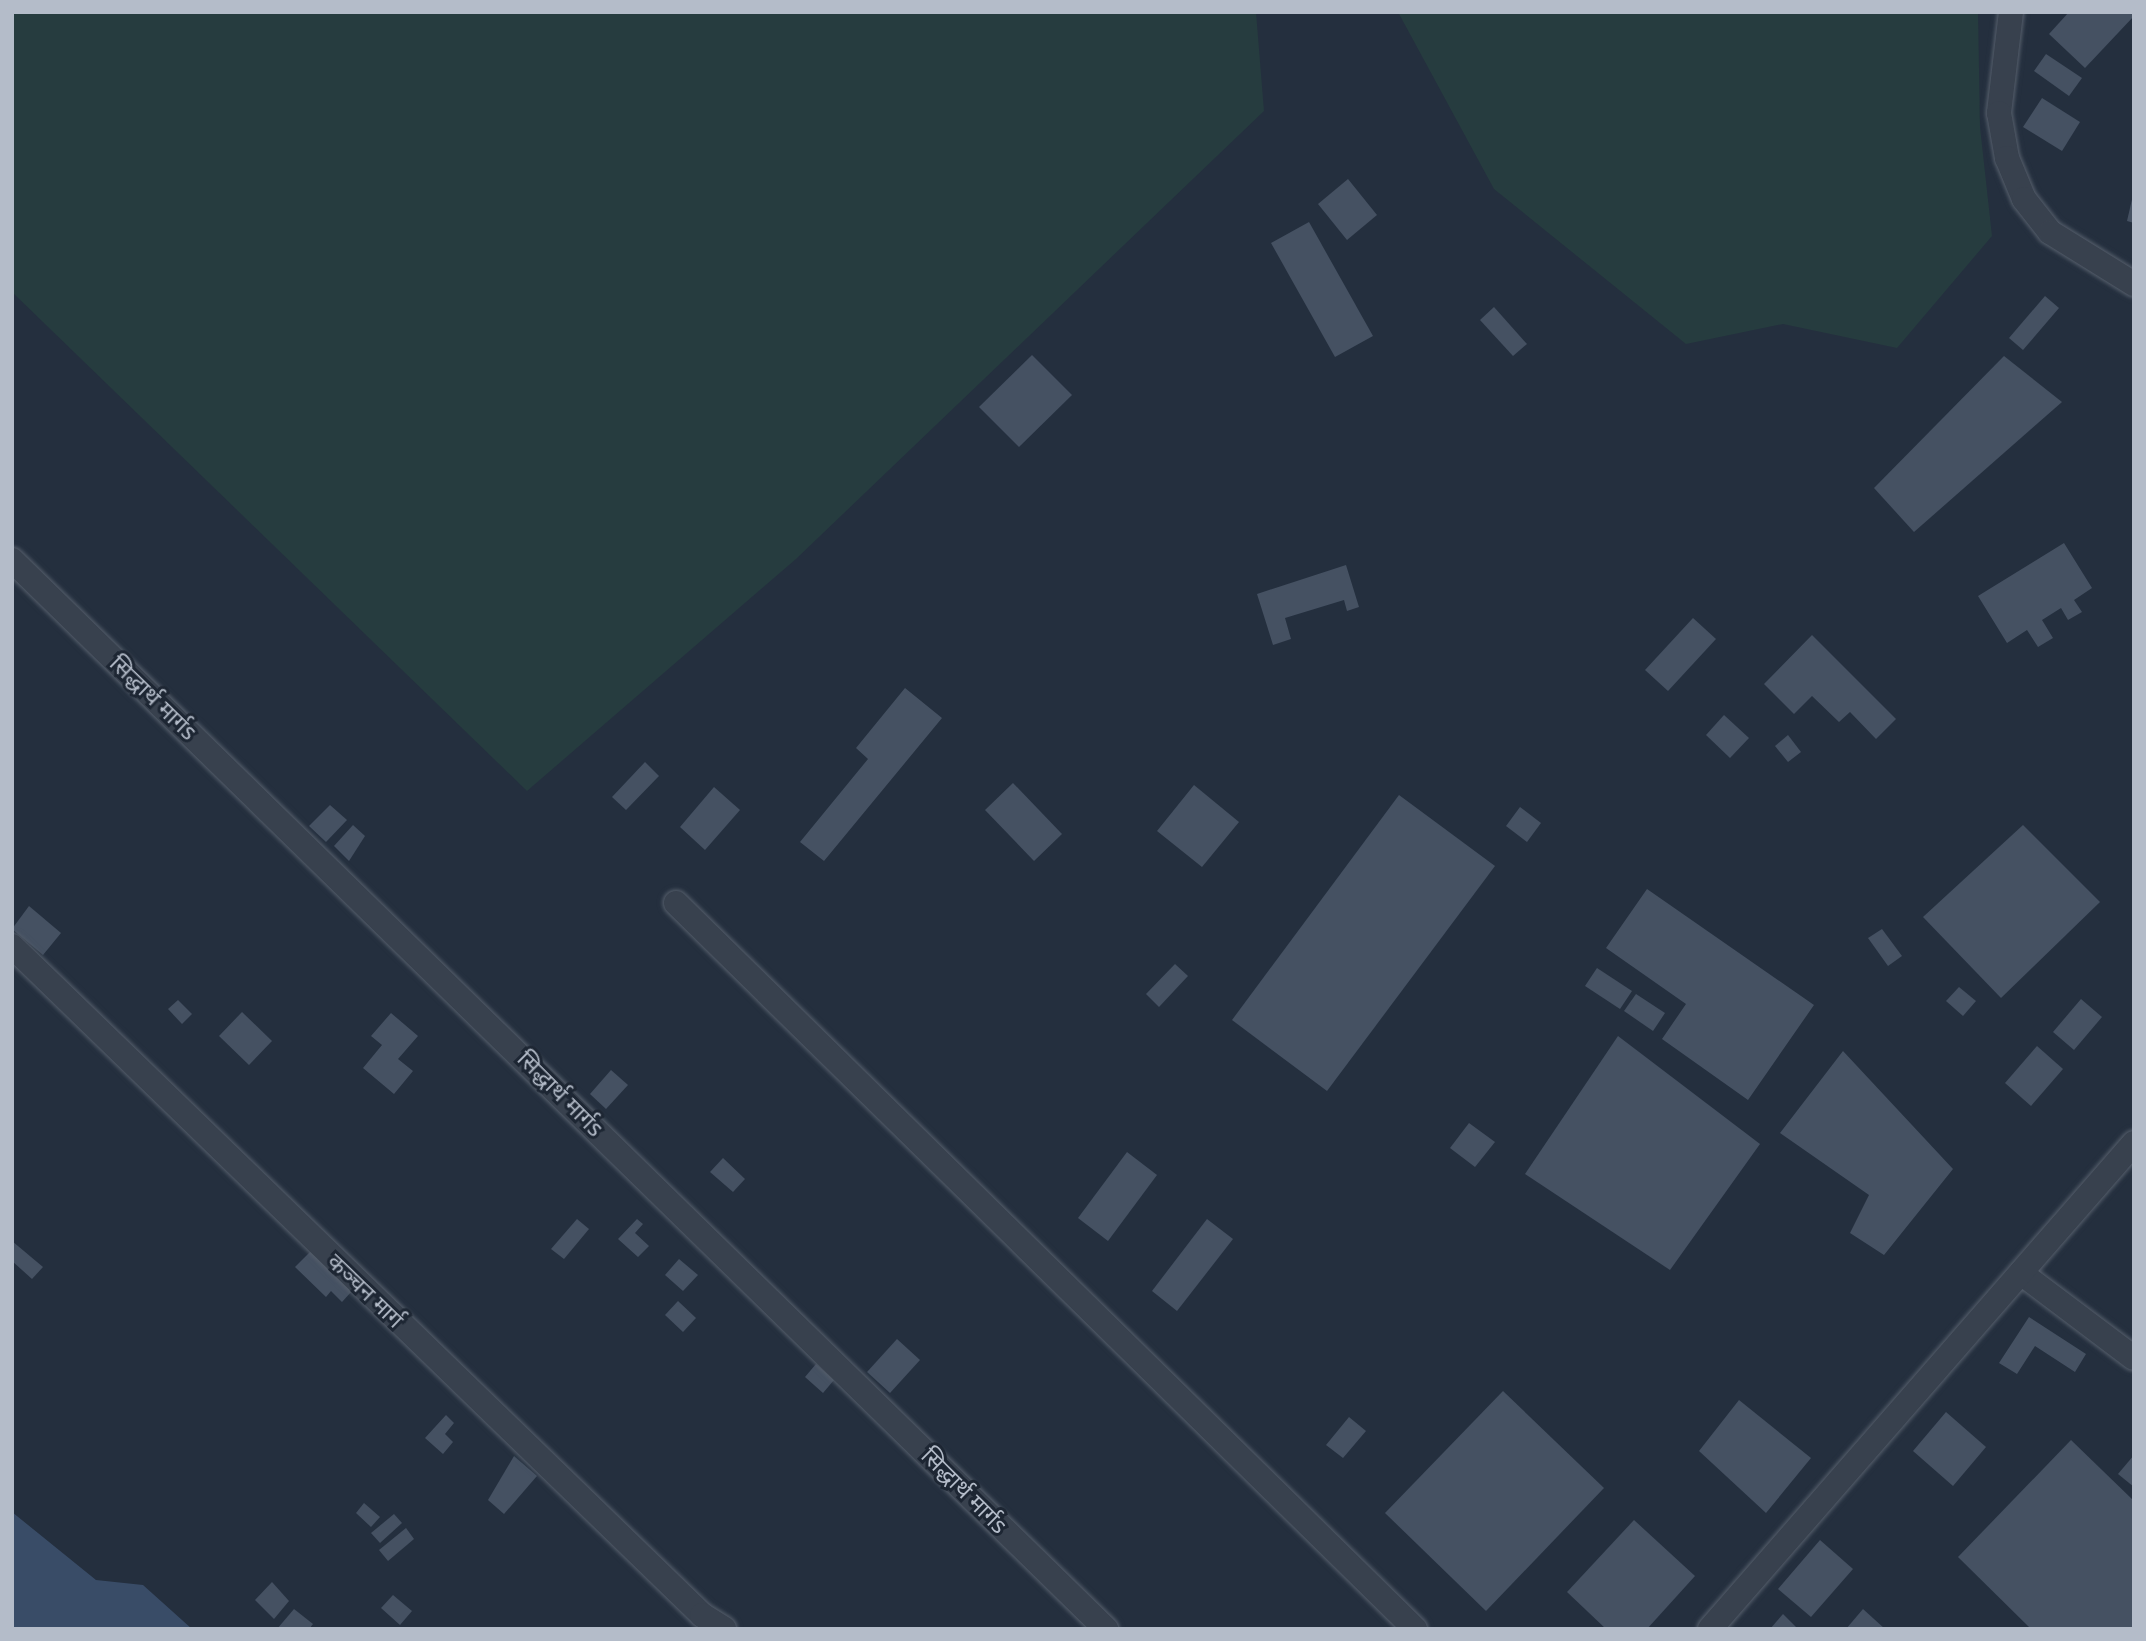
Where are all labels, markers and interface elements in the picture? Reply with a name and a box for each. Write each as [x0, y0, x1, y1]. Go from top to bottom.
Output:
street label: सिद्धार्थ मार्गs [105, 649, 203, 745]
street label: सिद्धार्थ मार्गs [512, 1044, 610, 1142]
street label: कञ्चन मार्ग [322, 1247, 410, 1333]
street label: सिद्धार्थ मार्गs [916, 1441, 1014, 1539]

